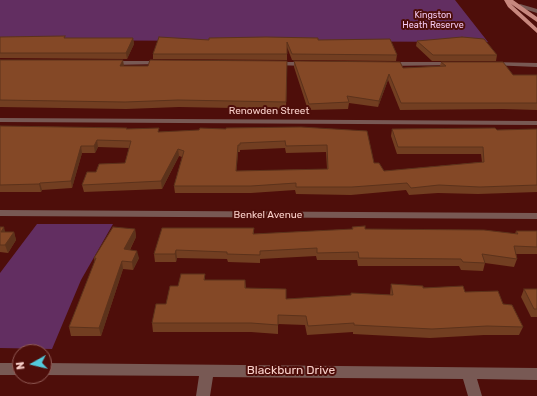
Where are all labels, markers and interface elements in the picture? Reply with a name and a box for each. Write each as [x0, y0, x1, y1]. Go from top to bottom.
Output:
park label: Kingston Heath Reserve [402, 10, 464, 31]
street label: Renowden Street [229, 105, 309, 117]
street label: Benkel Avenue [234, 209, 302, 221]
north arrow [12, 344, 52, 384]
text: N [14, 361, 28, 370]
street label: Blackburn Drive [247, 364, 335, 378]

